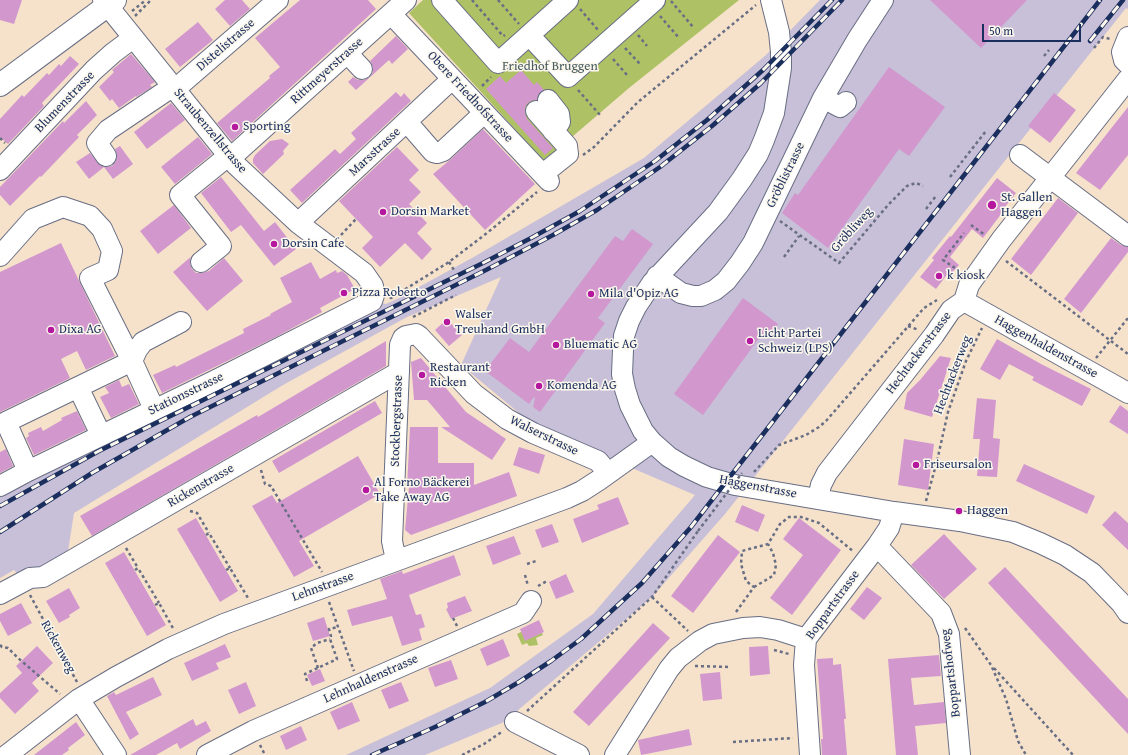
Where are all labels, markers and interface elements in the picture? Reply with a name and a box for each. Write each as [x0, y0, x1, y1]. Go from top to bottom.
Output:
street label: Distelistrasse [194, 15, 258, 75]
scale bar [984, 16, 1083, 42]
text: 50 m [989, 22, 1013, 39]
street label: Rittmeyerstrasse [288, 34, 366, 108]
street label: Obere Friedhofstrasse [424, 48, 516, 146]
park label: Friedhof Bruggen [502, 59, 598, 75]
street label: Blumenstrasse [32, 68, 98, 136]
street label: Straubenzellstrasse [170, 85, 250, 177]
place label: Sporting [243, 119, 290, 135]
marker: Sporting [230, 122, 240, 132]
street label: Marsstrasse [346, 124, 404, 180]
street label: Gröblistrasse [763, 140, 809, 210]
place label: St. Gallen Haggen [1001, 190, 1052, 221]
marker: St. Gallen Haggen [986, 199, 998, 211]
place label: Dorsin Market [391, 204, 469, 220]
street label: Gröbliweg [828, 204, 876, 256]
marker: Dorsin Market [378, 207, 388, 217]
place label: Dorsin Cafe [282, 236, 344, 252]
marker: Dorsin Cafe [269, 239, 279, 249]
place label: k kiosk [947, 268, 985, 284]
marker: k kiosk [934, 271, 944, 281]
place label: Pizza Roberto [352, 285, 427, 301]
place label: Mila d'Opiz AG [599, 286, 679, 302]
marker: Pizza Roberto [339, 288, 349, 298]
marker: Mila d'Opiz AG [586, 289, 596, 299]
place label: Walser Treuhand GmbH [455, 307, 545, 338]
street label: Hechtackerstrasse [883, 309, 955, 397]
street label: Haggenhaldenstrasse [991, 312, 1101, 382]
marker: Walser Treuhand GmbH [442, 317, 452, 327]
place label: Dixa AG [59, 322, 102, 338]
marker: Dixa AG [46, 325, 56, 335]
place label: Licht Partei Schweiz (LPS) [758, 326, 833, 357]
street label: Hechtackerweg [931, 333, 975, 417]
marker: Licht Partei Schweiz (LPS) [745, 336, 755, 346]
place label: Bluematic AG [564, 337, 637, 353]
marker: Bluematic AG [551, 340, 561, 350]
place label: Restaurant Ricken [430, 360, 490, 391]
street label: Stationsstrasse [146, 369, 226, 419]
marker: Restaurant Ricken [417, 370, 427, 380]
street label: Stockbergstrasse [388, 375, 406, 467]
place label: Komenda AG [547, 378, 617, 394]
marker: Komenda AG [534, 381, 544, 391]
street label: Walserstrasse [507, 413, 581, 459]
place label: Friseursalon [924, 457, 992, 473]
marker: Friseursalon [911, 460, 921, 470]
street label: Rickenstrasse [165, 461, 237, 511]
street label: Haggenstrasse [718, 472, 798, 502]
place label: Al Forno Bäckerei Take Away AG [374, 475, 469, 506]
marker: Al Forno Bäckerei Take Away AG [361, 485, 371, 495]
place label: Haggen [967, 503, 1008, 519]
marker: Haggen [954, 506, 964, 516]
street label: Boppartstrasse [803, 567, 863, 643]
street label: Lehnstrasse [290, 569, 356, 605]
street label: Rickenweg [37, 618, 79, 676]
street label: Boppartshofweg [938, 628, 964, 718]
street label: Lehnhaldenstrasse [321, 651, 421, 707]

